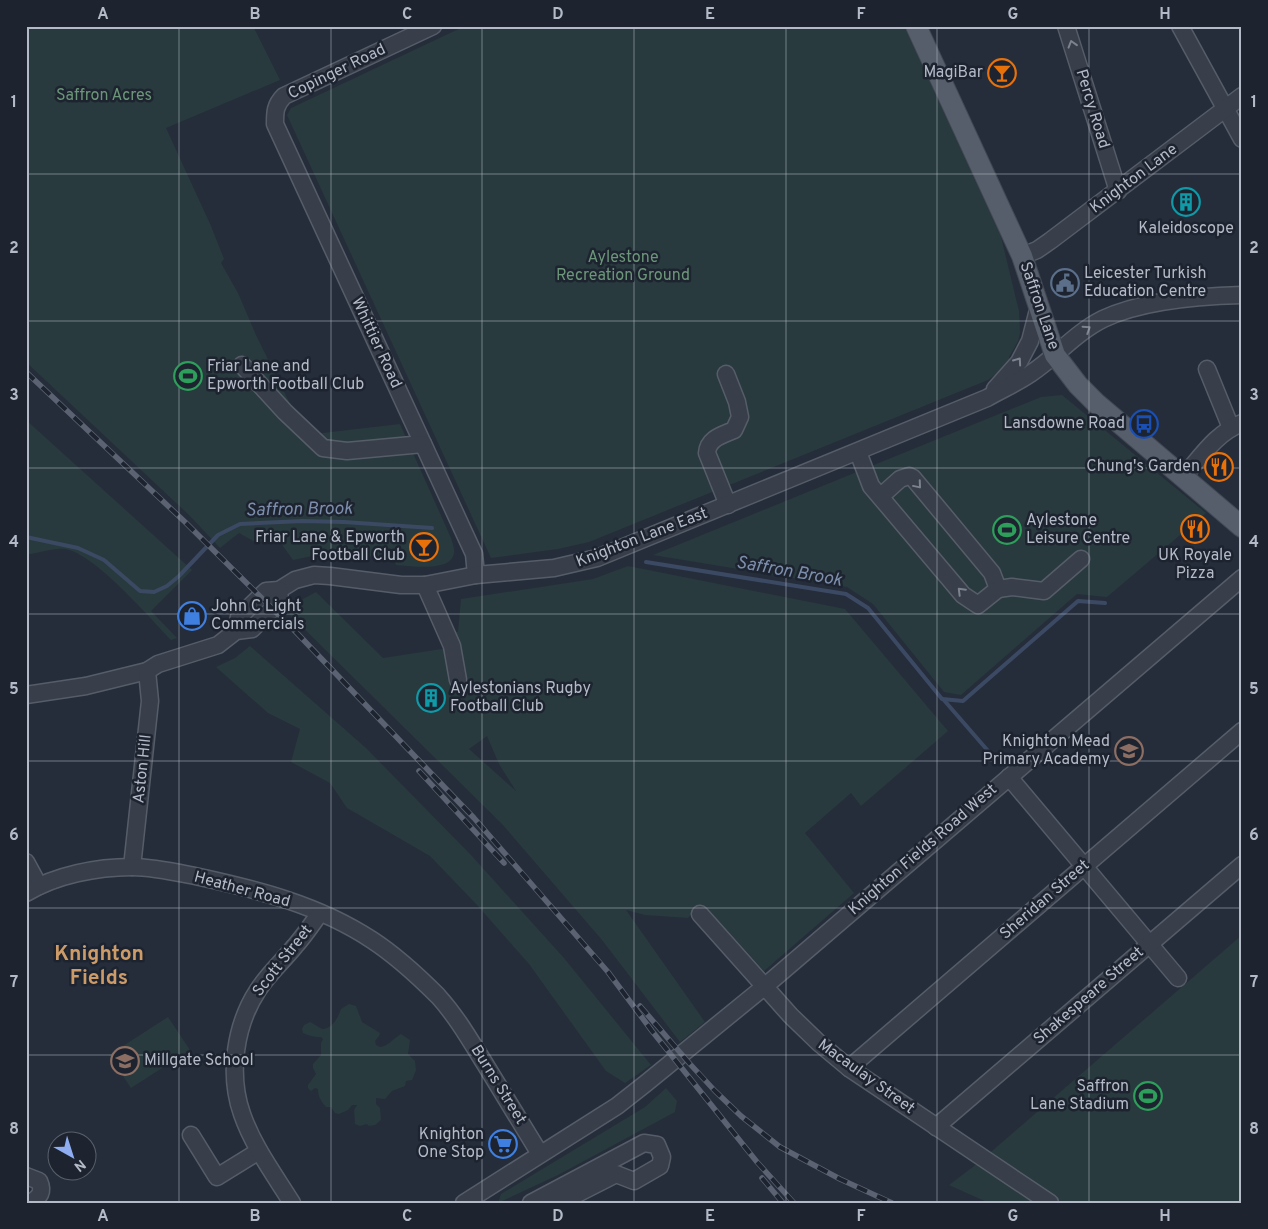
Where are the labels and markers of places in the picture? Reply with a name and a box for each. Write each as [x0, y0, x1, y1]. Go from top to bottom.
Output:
bar icon: MagiBar [987, 58, 1017, 88]
place label: MagiBar [923, 63, 983, 83]
building icon: Kaleidoscope [1171, 187, 1201, 217]
place label: Kaleidoscope [1138, 219, 1234, 239]
place label: Leicester Turkish Education Centre [1084, 264, 1207, 302]
public building icon: Leicester Turkish Education Centre [1050, 268, 1080, 298]
place label: Friar Lane and Epworth Football Club [207, 357, 364, 395]
sports icon: Friar Lane and Epworth Football Club [173, 361, 203, 391]
bus stop icon: Lansdowne Road [1129, 409, 1159, 439]
place label: Lansdowne Road [1003, 414, 1125, 434]
restaurant icon: Chung's Garden [1204, 452, 1234, 482]
place label: Chung's Garden [1086, 457, 1200, 477]
place label: Aylestone Leisure Centre [1026, 511, 1130, 549]
restaurant icon: UK Royale Pizza [1180, 514, 1210, 544]
sports icon: Aylestone Leisure Centre [992, 515, 1022, 545]
place label: Friar Lane & Epworth Football Club [255, 528, 405, 566]
bar icon: Friar Lane & Epworth Football Club [409, 532, 439, 562]
place label: UK Royale Pizza [1158, 546, 1232, 584]
place label: John C Light Commercials [211, 597, 305, 635]
shop icon: John C Light Commercials [177, 601, 207, 631]
place label: Aylestonians Rugby Football Club [450, 679, 591, 717]
building icon: Aylestonians Rugby Football Club [416, 683, 446, 713]
place label: Knighton Mead Primary Academy [983, 732, 1110, 770]
school or university icon: Knighton Mead Primary Academy [1114, 736, 1144, 766]
school or university icon: Millgate School [110, 1046, 140, 1076]
place label: Millgate School [144, 1051, 254, 1071]
place label: Saffron Lane Stadium [1030, 1077, 1129, 1115]
sports icon: Saffron Lane Stadium [1133, 1081, 1163, 1111]
place label: Knighton One Stop [417, 1125, 484, 1163]
supermarket icon: Knighton One Stop [488, 1129, 518, 1159]

